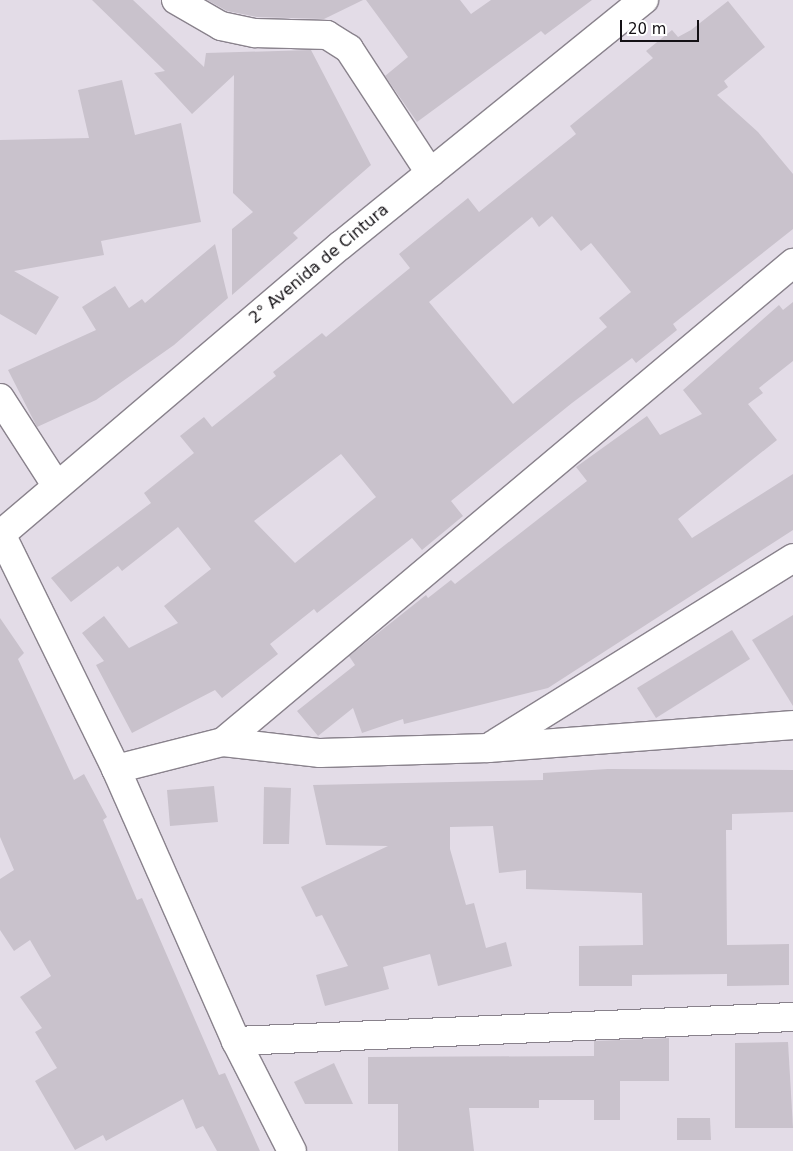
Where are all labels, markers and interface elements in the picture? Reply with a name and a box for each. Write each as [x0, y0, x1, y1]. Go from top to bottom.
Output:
scale bar [623, 10, 702, 42]
text: 20 m [628, 20, 666, 38]
street label: 2° Avenida de Cintura [245, 200, 393, 328]

